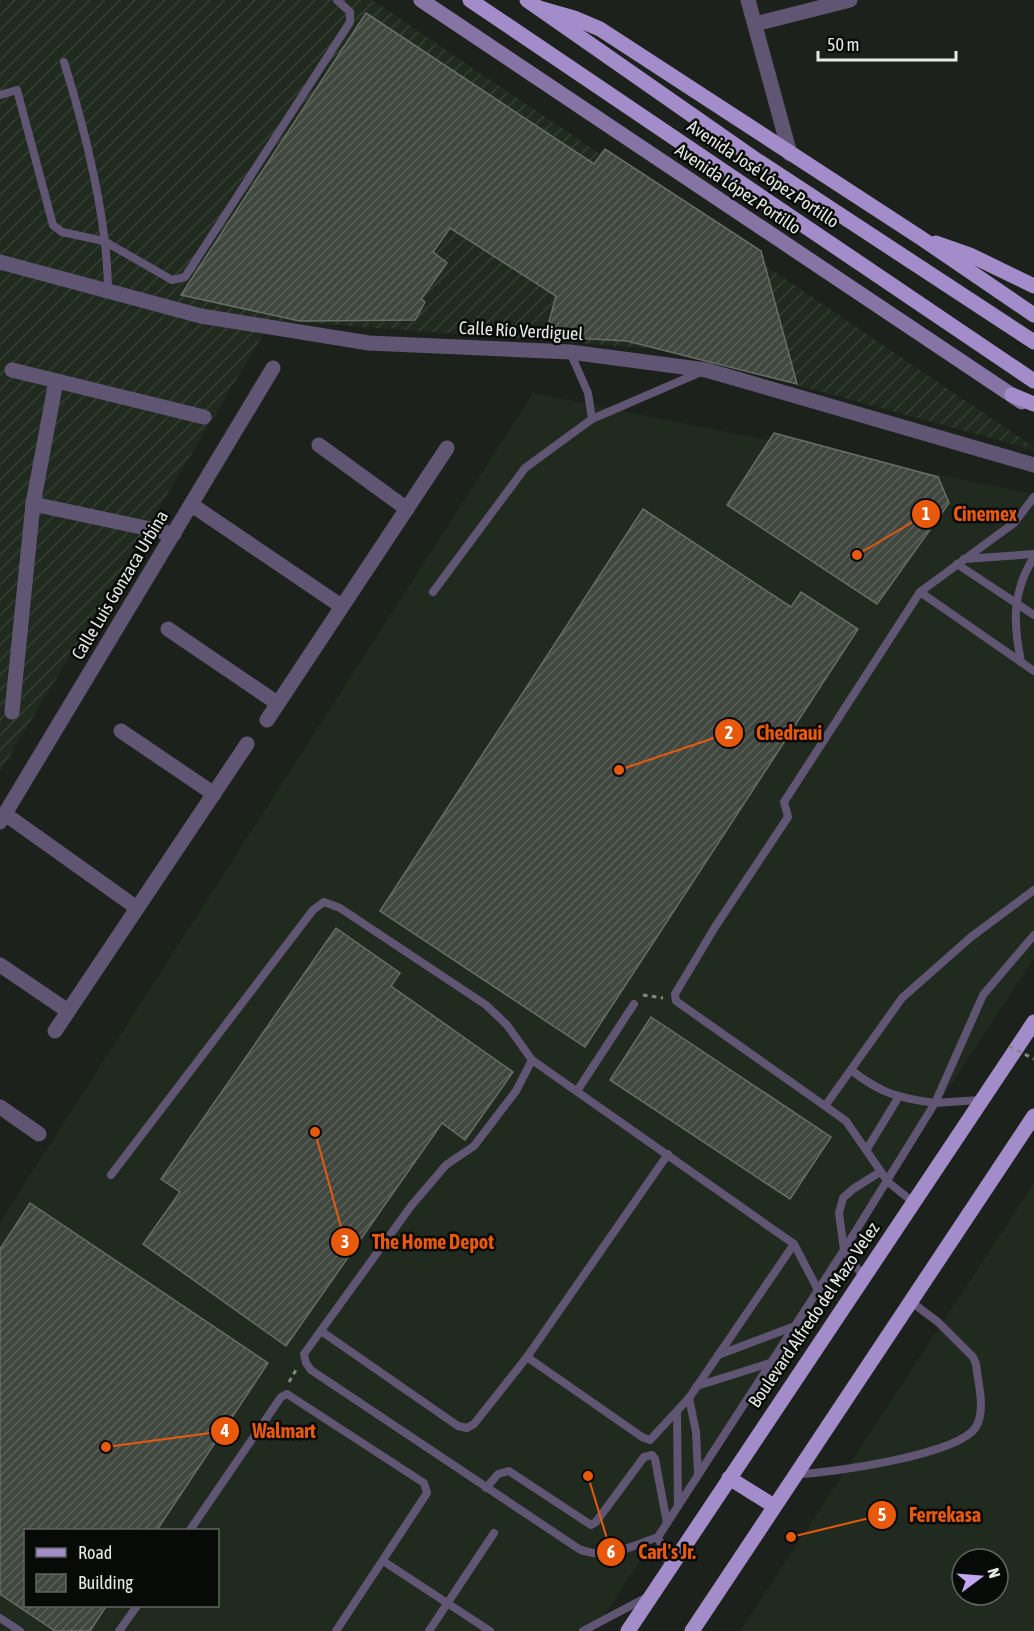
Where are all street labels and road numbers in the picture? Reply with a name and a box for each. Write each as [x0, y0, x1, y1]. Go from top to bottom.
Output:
street label: Avenida José López Portillo [684, 115, 843, 232]
street label: Avenida López Portillo [672, 139, 805, 238]
street label: Calle Río Verdiguel [458, 317, 584, 344]
street label: Calle Luis Gonzaca Urbina [67, 507, 172, 663]
street label: Boulevard Alfredo del Mazo Velez [744, 1218, 884, 1411]

